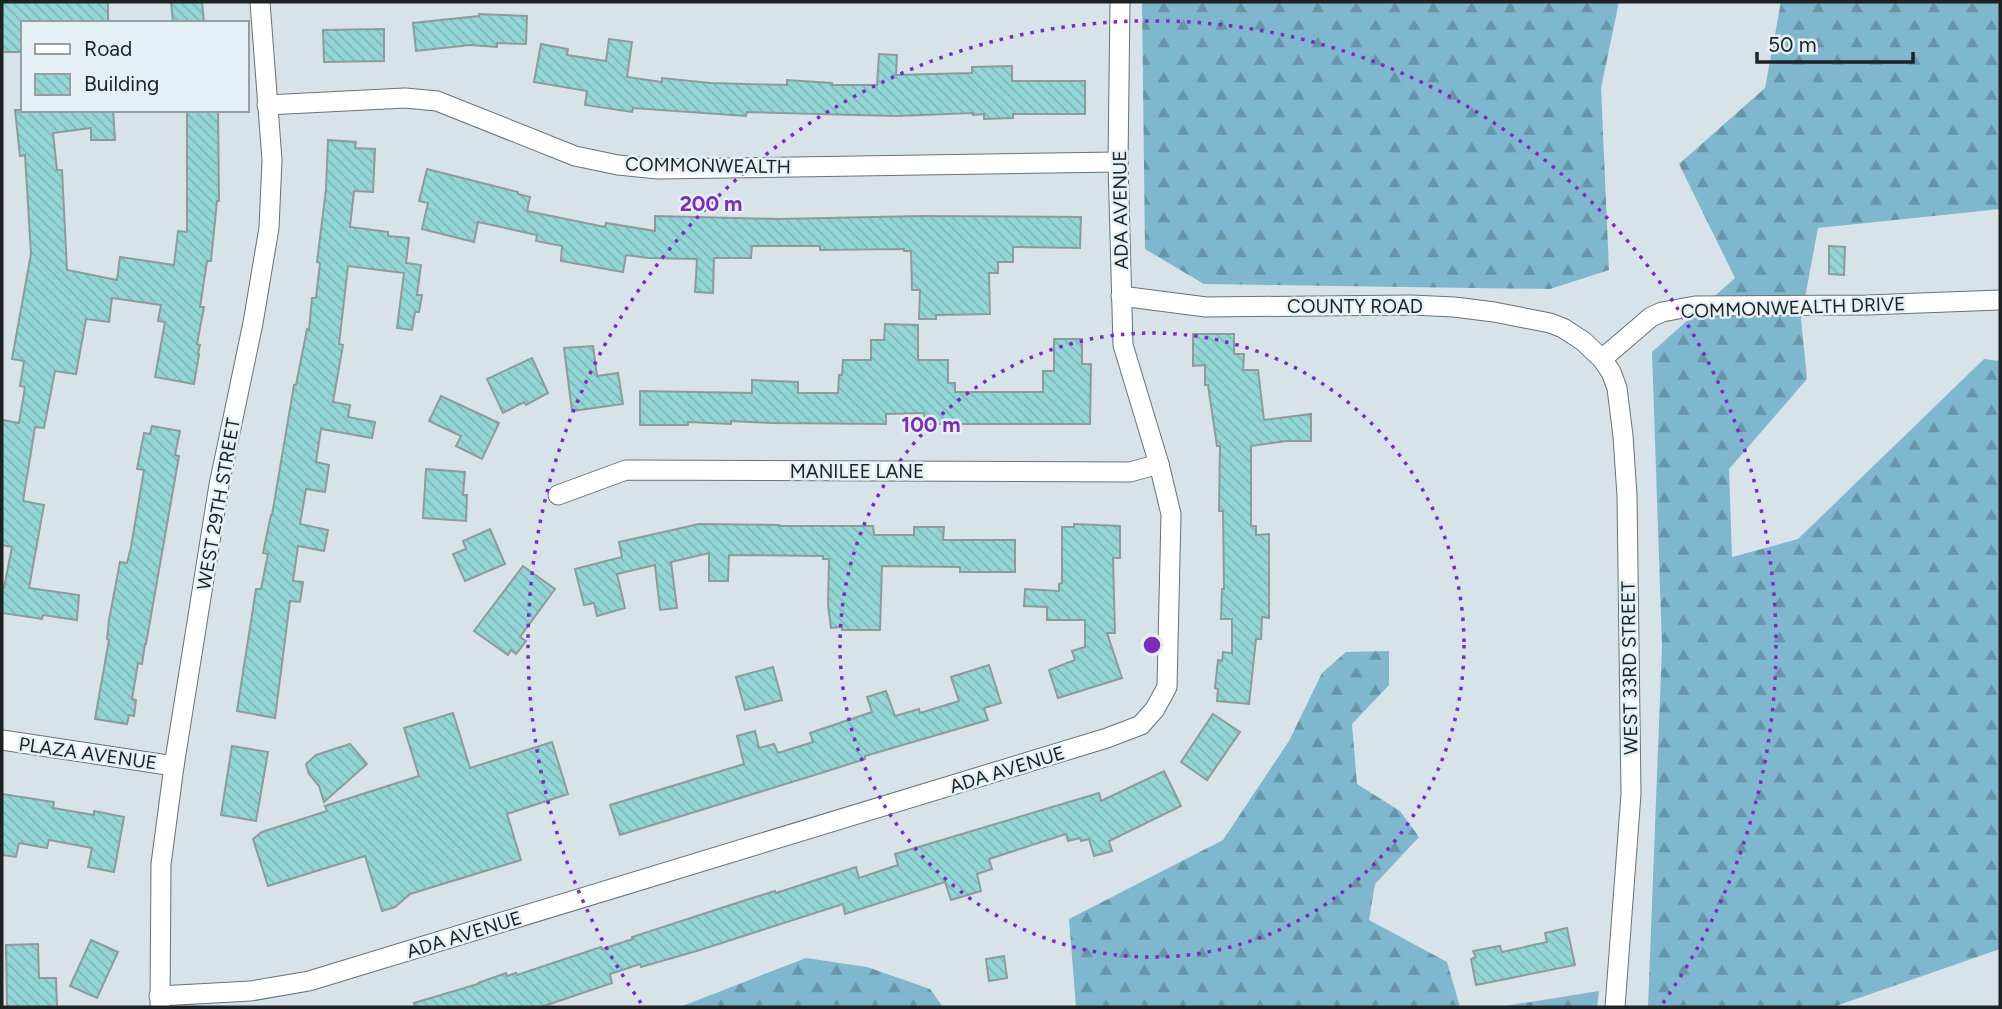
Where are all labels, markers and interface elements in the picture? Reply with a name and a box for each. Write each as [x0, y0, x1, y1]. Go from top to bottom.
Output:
legend [21, 21, 248, 112]
scale bar [1757, 21, 1913, 65]
text: 50 m [1768, 32, 1817, 57]
text: Road [84, 36, 132, 61]
text: Building [84, 71, 159, 96]
street label: ADA AVENUE [1108, 150, 1133, 270]
street label: COMMONWEALTH [625, 153, 791, 178]
text: 200 m [680, 191, 742, 216]
street label: COMMONWEALTH DRIVE [1680, 292, 1906, 323]
street label: COUNTY ROAD [1287, 295, 1423, 318]
text: 100 m [901, 412, 961, 437]
street label: WEST 29TH STREET [192, 416, 245, 592]
street label: MANILEE LANE [790, 460, 924, 483]
street label: WEST 33RD STREET [1616, 580, 1643, 755]
centre of rings [1140, 633, 1164, 657]
street label: PLAZA AVENUE [17, 732, 159, 775]
street label: ADA AVENUE [947, 741, 1068, 798]
street label: ADA AVENUE [404, 906, 525, 963]

